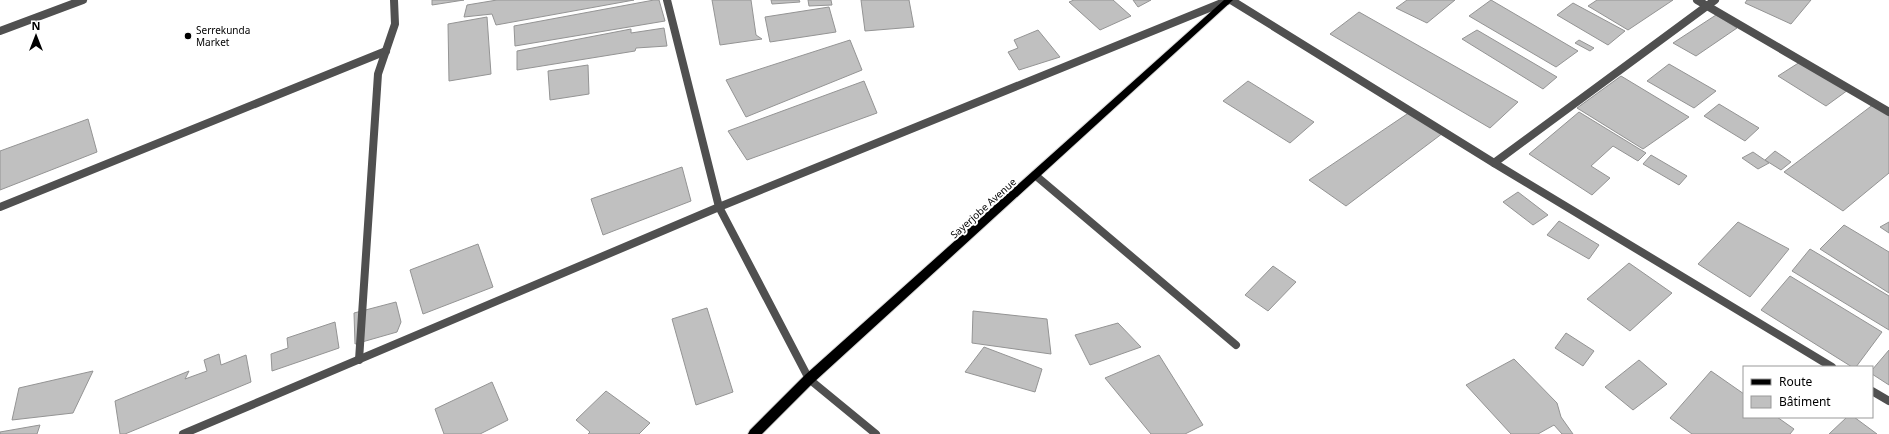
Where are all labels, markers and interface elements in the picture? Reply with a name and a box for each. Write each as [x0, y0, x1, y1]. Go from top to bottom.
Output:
north arrow [16, 16, 56, 56]
text: N [32, 18, 40, 33]
place label: Serrekunda Market [196, 23, 250, 49]
marker: Serrekunda Market [183, 31, 193, 41]
street label: Sayerjobe Avenue [947, 174, 1019, 241]
legend [1743, 366, 1873, 418]
text: Route [1779, 373, 1812, 390]
text: Bâtiment [1779, 393, 1831, 410]

